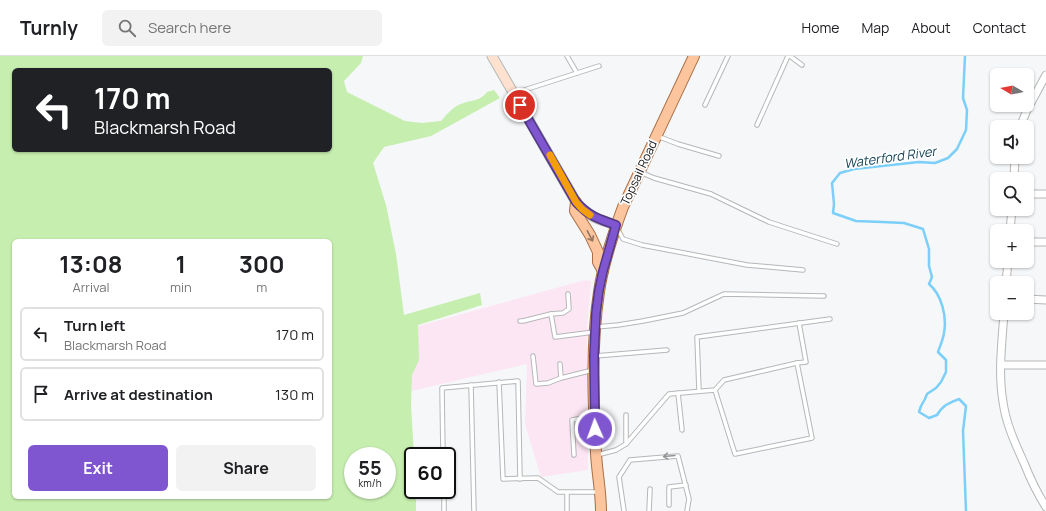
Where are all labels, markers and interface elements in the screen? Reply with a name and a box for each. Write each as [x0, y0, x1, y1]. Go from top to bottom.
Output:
search box [102, 10, 382, 46]
text: Turnly [20, 15, 78, 41]
icon: search [116, 17, 138, 39]
text: Search here [148, 17, 231, 38]
text: Home [802, 18, 839, 37]
text: Map [861, 18, 889, 37]
text: About [911, 18, 951, 37]
text: Contact [973, 18, 1026, 37]
north arrow [990, 68, 1034, 112]
map controls [990, 68, 1034, 320]
text: 170 m [94, 79, 170, 117]
icon: left [28, 84, 80, 136]
pin [503, 88, 537, 122]
icon: arrive [509, 94, 531, 116]
text: Blackmarsh Road [94, 115, 236, 139]
button: sound [990, 120, 1034, 164]
street label: Topsail Road [616, 138, 661, 208]
water label: Waterford River [843, 141, 939, 172]
button: search [990, 172, 1034, 216]
button: + [990, 224, 1034, 268]
one-way arrow [586, 230, 594, 242]
text: 13:08 [59, 247, 123, 280]
text: 1 [176, 247, 186, 280]
text: 300 [239, 247, 285, 280]
button: − [990, 276, 1034, 320]
text: Arrival [72, 278, 110, 296]
text: min [170, 278, 192, 296]
text: m [256, 278, 267, 296]
text: Turn left [64, 315, 126, 336]
icon: left [30, 323, 52, 345]
text: 170 m [276, 324, 314, 345]
text: Blackmarsh Road [64, 336, 167, 354]
icon: arrive [30, 383, 52, 405]
text: Arrive at destination [64, 384, 213, 405]
text: 130 m [275, 384, 314, 405]
position arrow [574, 408, 616, 450]
button: Exit [28, 445, 168, 491]
button: Share [176, 445, 316, 491]
speed limit sign: 60 [404, 447, 456, 499]
one-way arrow [663, 453, 676, 460]
text: 55 [358, 454, 382, 481]
text: km/h [358, 476, 382, 490]

